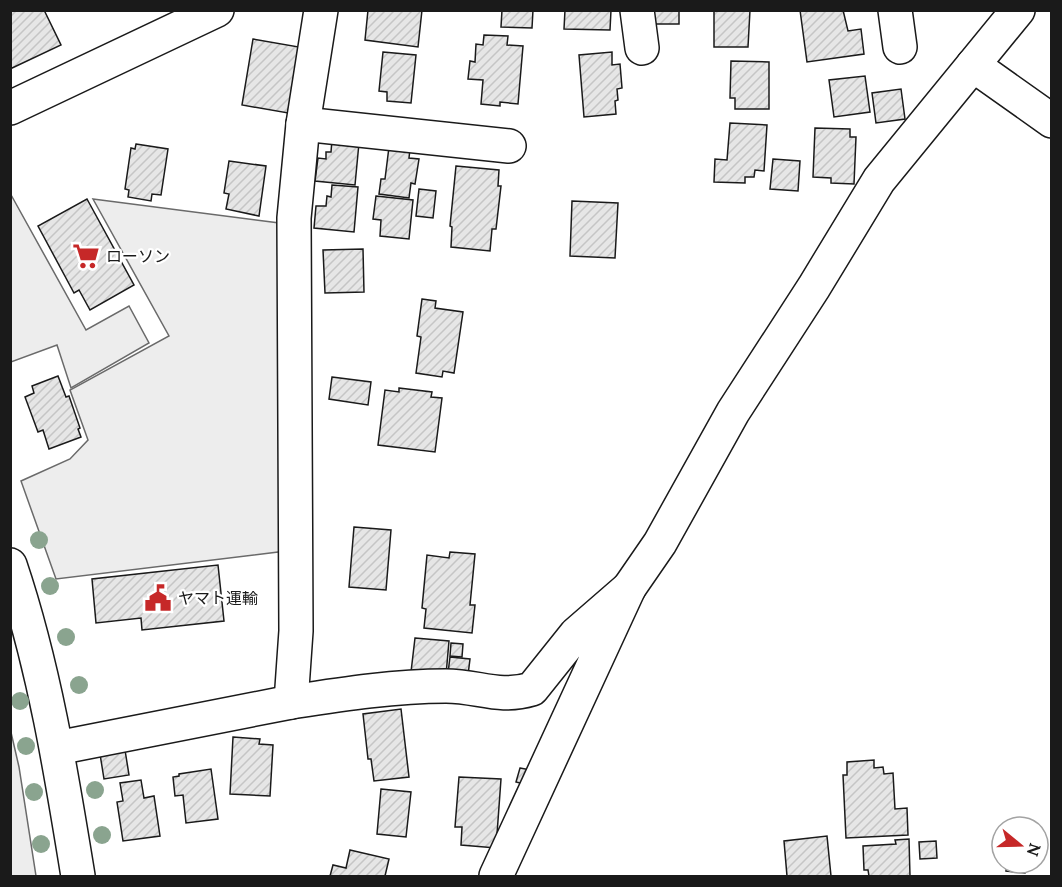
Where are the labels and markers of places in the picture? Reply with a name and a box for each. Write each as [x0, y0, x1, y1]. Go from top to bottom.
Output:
supermarket icon: ローソン [71, 241, 101, 271]
place label: ローソン [106, 246, 170, 266]
public building icon: ヤマト運輸 [143, 583, 173, 613]
place label: ヤマト運輸 [178, 588, 258, 608]

